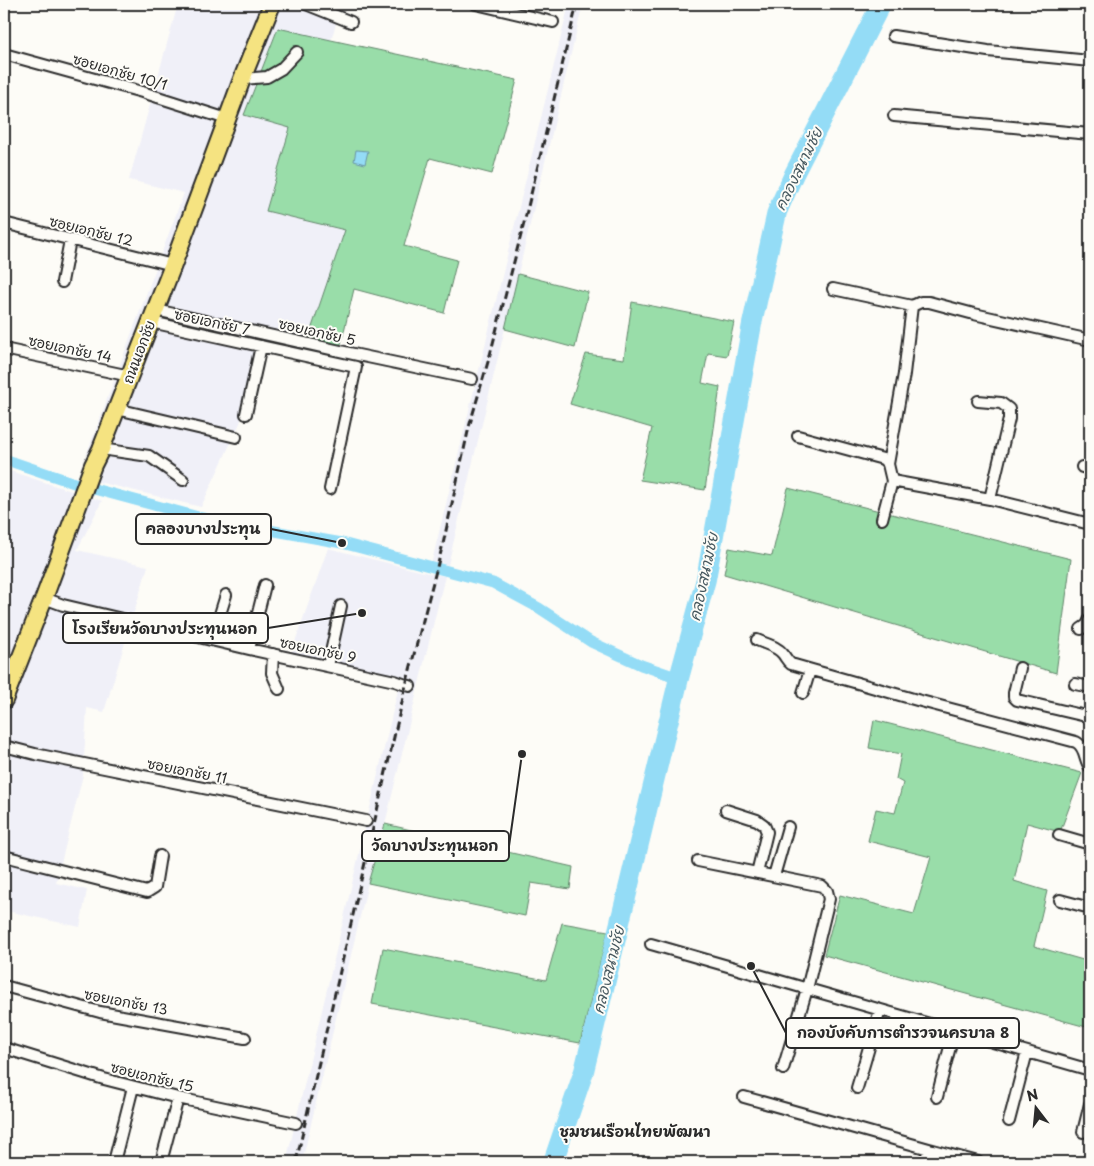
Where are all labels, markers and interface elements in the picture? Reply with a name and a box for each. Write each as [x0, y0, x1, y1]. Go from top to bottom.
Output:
street label: ซอยเอกชัย 10/1 [70, 48, 170, 95]
water label: คลองสนามชัย [768, 122, 828, 214]
street label: ซอยเอกชัย 12 [47, 210, 135, 251]
street label: ซอยเอกชัย 7 [172, 303, 252, 340]
street label: ซอยเอกชัย 5 [276, 312, 358, 351]
street label: ถนนเอกชัย [117, 317, 160, 387]
street label: ซอยเอกชัย 14 [26, 329, 114, 368]
callout: คลองบางประทุน [136, 514, 271, 544]
text: คลองบางประทุน [146, 516, 261, 540]
water label: คลองสนามชัย [682, 529, 723, 623]
callout: โรงเรียนวัดบางประทุนนอก [63, 613, 268, 643]
text: โรงเรียนวัดบางประทุนนอก [72, 616, 257, 640]
street label: ซอยเอกชัย 9 [278, 631, 359, 668]
street label: ซอยเอกชัย 11 [145, 752, 229, 789]
callout: วัดบางประทุนนอก [362, 831, 509, 861]
text: วัดบางประทุนนอก [371, 833, 499, 857]
water label: คลองสนามชัย [586, 922, 630, 1016]
street label: ซอยเอกชัย 13 [82, 983, 170, 1020]
callout: กองบังคับการตำรวจนครบาล 8 [786, 1018, 1019, 1048]
text: กองบังคับการตำรวจนครบาล 8 [797, 1020, 1009, 1043]
street label: ซอยเอกชัย 15 [108, 1056, 196, 1097]
text: N [1024, 1083, 1041, 1107]
north arrow [1012, 1084, 1062, 1134]
district label: ชุมชนเรือนไทยพัฒนา [560, 1119, 710, 1143]

